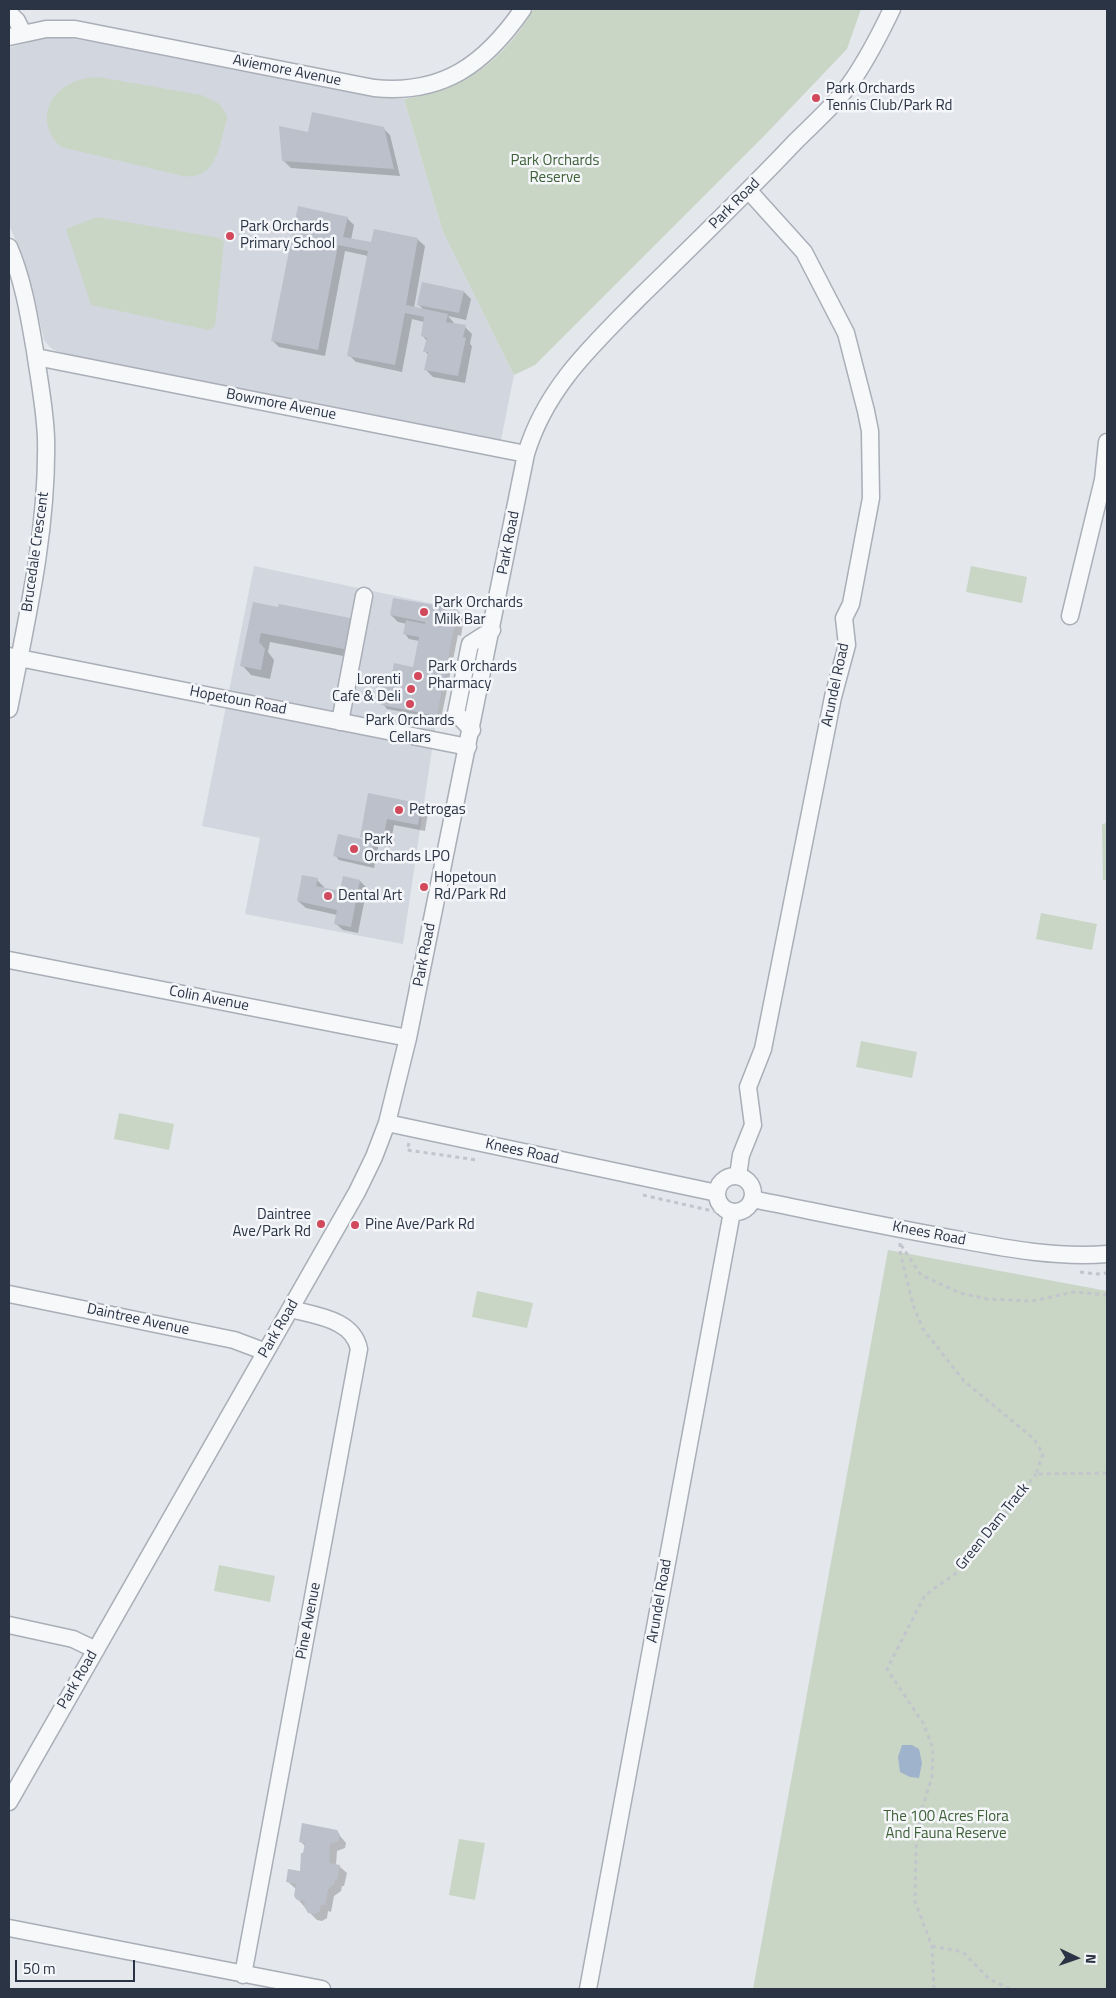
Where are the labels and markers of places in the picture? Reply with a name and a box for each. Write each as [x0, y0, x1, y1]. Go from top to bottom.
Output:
place label: Park Orchards Tennis Club/Park Rd [826, 80, 952, 115]
marker: Park Orchards Tennis Club/Park Rd [810, 92, 822, 104]
place label: Park Orchards Primary School [240, 218, 335, 253]
marker: Park Orchards Primary School [224, 230, 236, 242]
place label: Park Orchards Milk Bar [434, 594, 523, 629]
marker: Park Orchards Milk Bar [418, 606, 430, 618]
place label: Park Orchards Pharmacy [428, 658, 517, 693]
marker: Park Orchards Pharmacy [412, 670, 424, 682]
place label: Lorenti Cafe & Deli [332, 671, 401, 706]
marker: Lorenti Cafe & Deli [405, 683, 417, 695]
marker: Park Orchards Cellars [404, 698, 416, 710]
place label: Park Orchards Cellars [366, 712, 454, 747]
place label: Petrogas [409, 801, 466, 819]
marker: Petrogas [393, 804, 405, 816]
place label: Park Orchards LPO [364, 831, 450, 866]
marker: Park Orchards LPO [348, 843, 360, 855]
place label: Hopetoun Rd/Park Rd [434, 869, 506, 904]
marker: Hopetoun Rd/Park Rd [418, 881, 430, 893]
place label: Dental Art [338, 887, 402, 905]
marker: Dental Art [322, 890, 334, 902]
place label: Daintree Ave/Park Rd [232, 1206, 311, 1241]
place label: Pine Ave/Park Rd [365, 1216, 475, 1234]
marker: Daintree Ave/Park Rd [315, 1218, 327, 1230]
marker: Pine Ave/Park Rd [349, 1219, 361, 1231]

